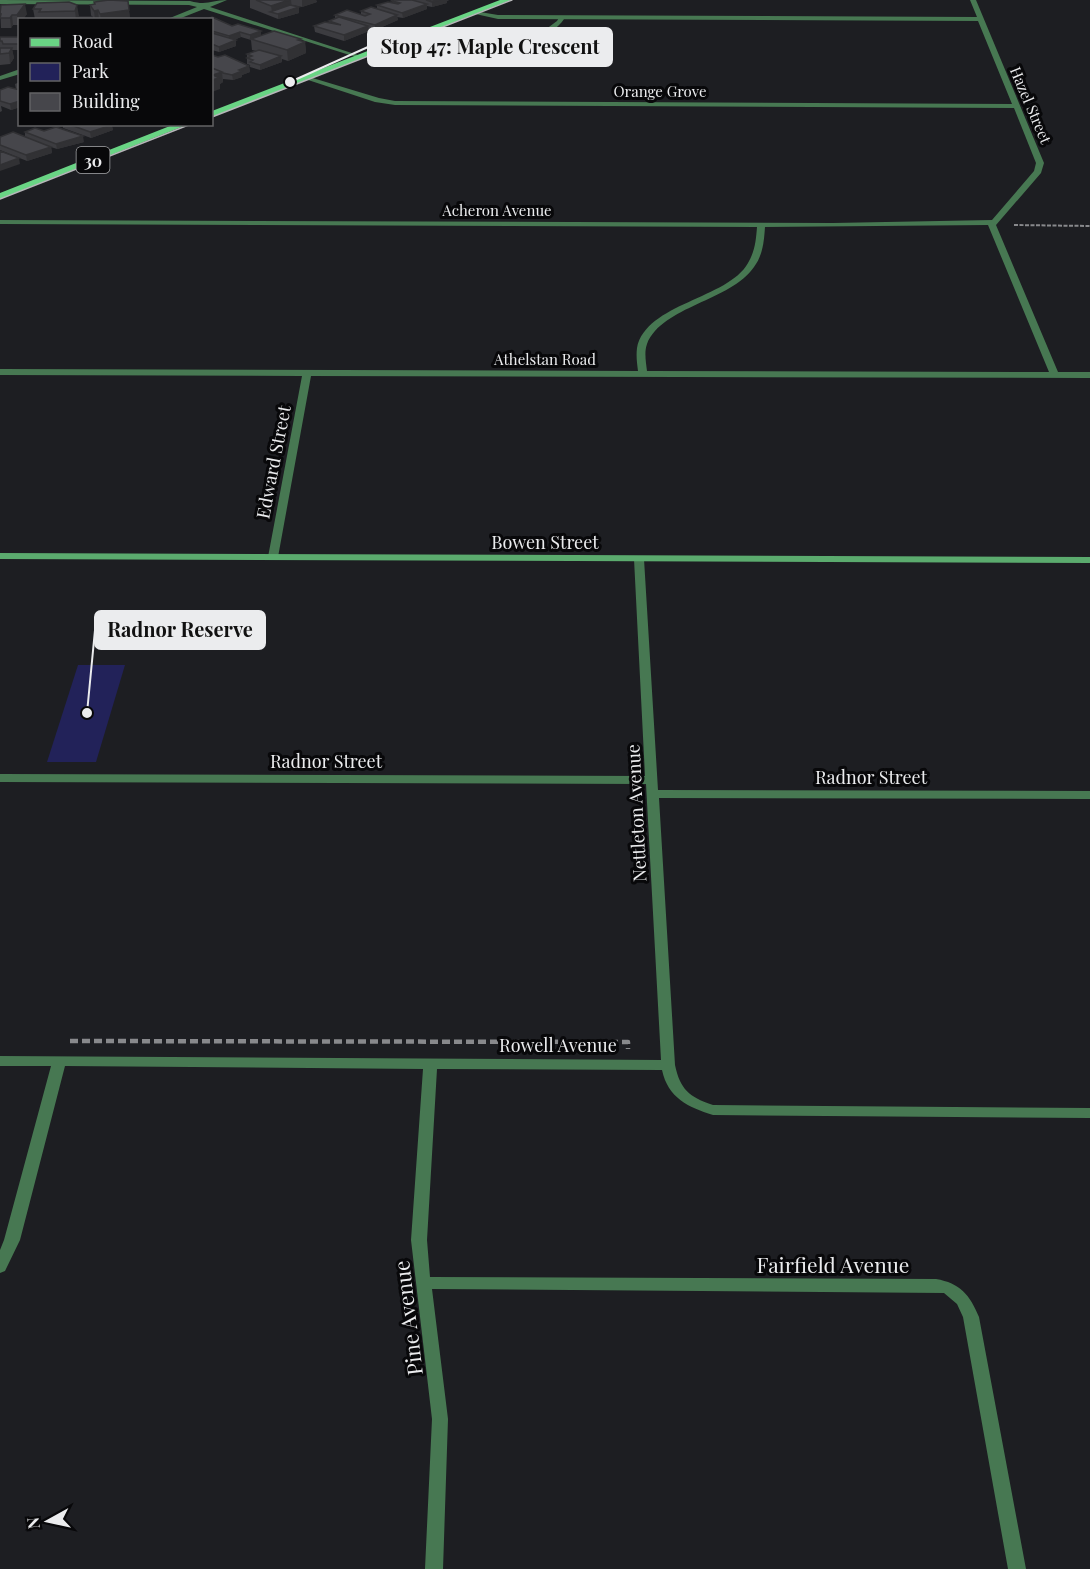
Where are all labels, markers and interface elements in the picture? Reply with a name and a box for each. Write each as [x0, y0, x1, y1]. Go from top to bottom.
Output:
legend [18, 18, 213, 126]
callout: Stop 47: Maple Crescent [368, 28, 612, 66]
text: Road [72, 29, 113, 53]
text: Stop 47: Maple Crescent [380, 32, 601, 59]
text: Park [72, 59, 109, 83]
street label: Hazel Street [1006, 63, 1056, 147]
street label: Orange Grove [614, 81, 707, 101]
text: Building [72, 89, 140, 113]
road number: 30 [76, 147, 110, 173]
street label: Acheron Avenue [441, 200, 552, 220]
street label: Athelstan Road [493, 349, 596, 369]
street label: Edward Street [250, 403, 296, 521]
street label: Bowen Street [491, 530, 599, 554]
callout: Radnor Reserve [95, 611, 265, 649]
text: Radnor Reserve [107, 615, 253, 642]
street label: Nettleton Avenue [620, 744, 652, 882]
street label: Radnor Street [270, 749, 383, 773]
street label: Radnor Street [815, 765, 928, 789]
street label: Rowell Avenue [499, 1033, 617, 1057]
street label: Fairfield Avenue [756, 1250, 910, 1278]
street label: Pine Avenue [386, 1259, 428, 1377]
north arrow [18, 1491, 78, 1551]
text: N [21, 1516, 44, 1530]

